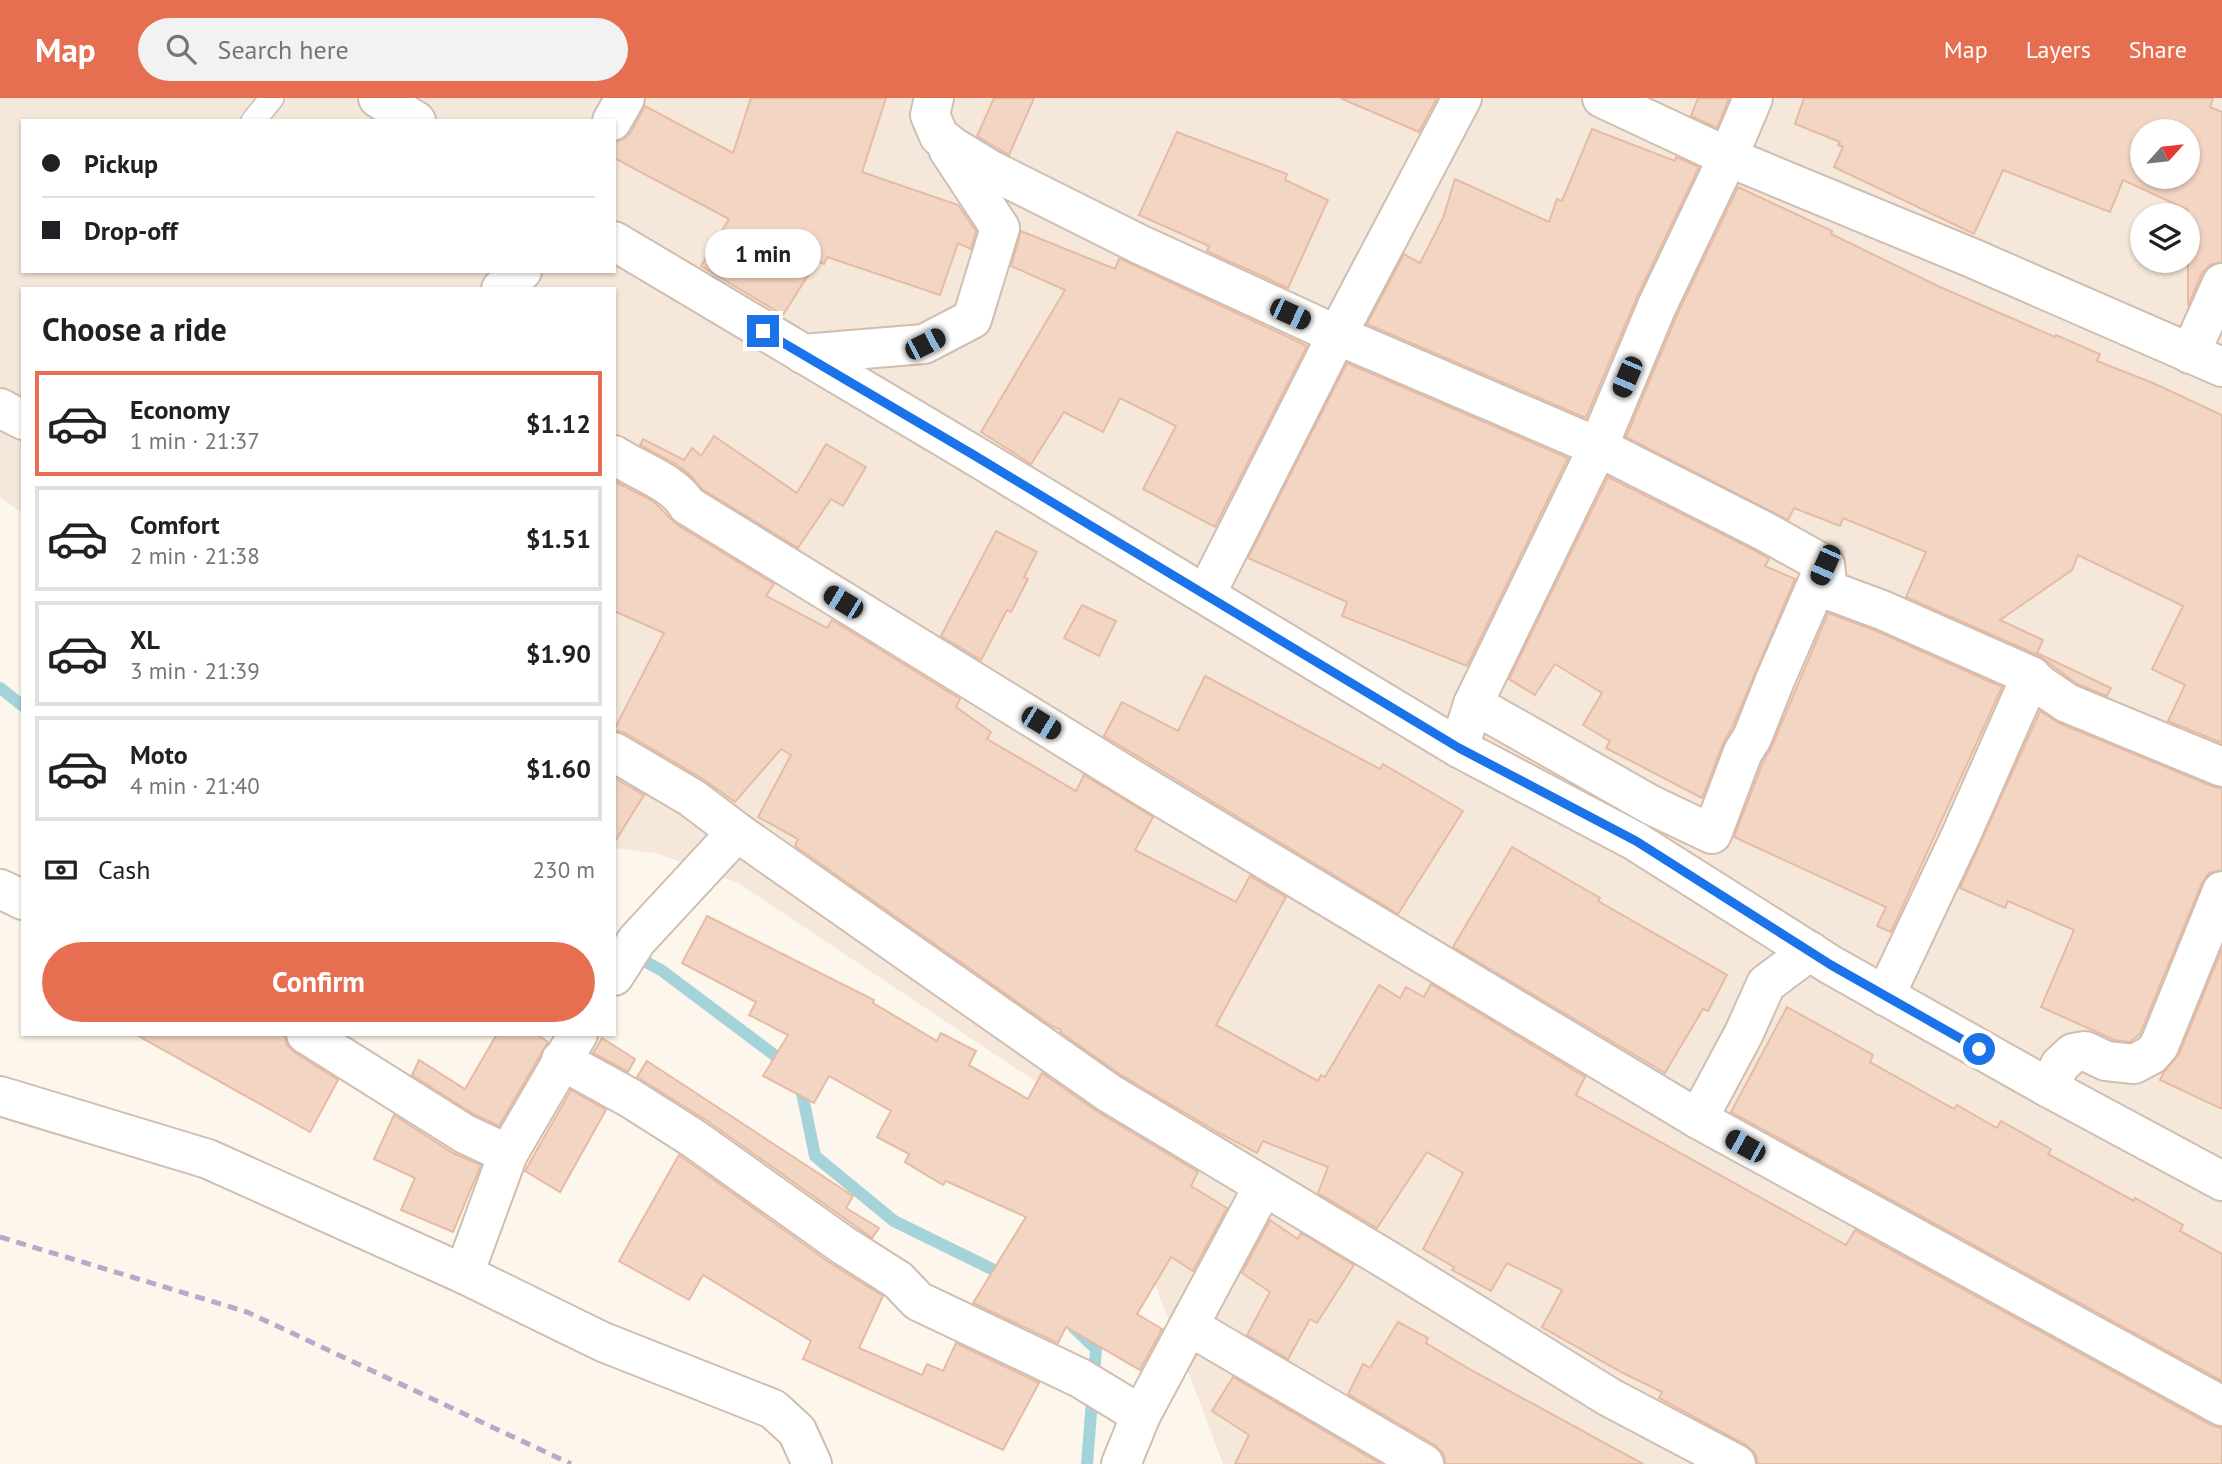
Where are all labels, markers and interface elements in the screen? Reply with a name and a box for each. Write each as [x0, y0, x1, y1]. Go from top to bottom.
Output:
search box [138, 18, 628, 81]
text: Map [35, 28, 96, 71]
icon: search [162, 30, 200, 68]
text: Search here [218, 33, 349, 66]
text: Map [1944, 34, 1988, 65]
text: Layers [2026, 34, 2091, 65]
text: Share [2129, 34, 2187, 65]
north arrow [2130, 119, 2200, 189]
map controls [2130, 119, 2200, 273]
text: Pickup [84, 147, 158, 180]
button: layers [2130, 203, 2200, 273]
text: Drop-off [84, 214, 178, 247]
callout: 1 min [705, 230, 821, 278]
text: 1 min [735, 239, 791, 268]
car [1267, 296, 1314, 332]
text: Choose a ride [42, 308, 227, 350]
route end [747, 315, 779, 347]
car [902, 325, 949, 363]
car [1610, 354, 1645, 400]
icon: car [46, 392, 109, 455]
text: Economy [130, 393, 230, 426]
text: $1.12 [526, 407, 591, 440]
text: 1 min · 21:37 [130, 426, 260, 455]
icon: car [46, 507, 109, 570]
text: Comfort [130, 508, 220, 541]
text: $1.51 [526, 522, 591, 555]
text: 2 min · 21:38 [130, 541, 260, 570]
car [1807, 542, 1844, 588]
car [820, 582, 867, 622]
icon: car [46, 622, 109, 685]
text: XL [130, 623, 160, 656]
text: $1.90 [526, 637, 591, 670]
text: 3 min · 21:39 [130, 656, 260, 685]
car [1018, 703, 1065, 743]
icon: car [46, 737, 109, 800]
text: Moto [130, 738, 188, 771]
text: $1.60 [526, 752, 591, 785]
text: 4 min · 21:40 [130, 771, 260, 800]
icon: cash [42, 851, 80, 889]
text: Cash [98, 853, 150, 886]
text: 230 m [533, 855, 595, 884]
button: Confirm [42, 942, 595, 1022]
route start [1963, 1033, 1995, 1065]
car [1722, 1127, 1769, 1165]

